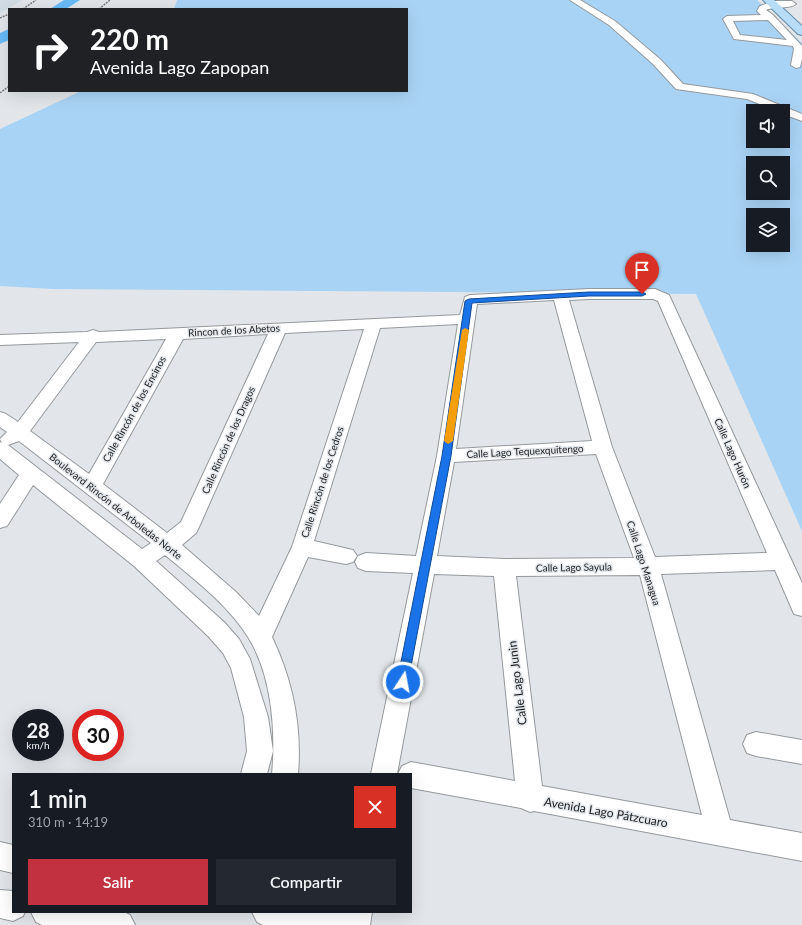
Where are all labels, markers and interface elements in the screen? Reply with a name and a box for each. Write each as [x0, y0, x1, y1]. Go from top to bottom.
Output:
text: 220 m [90, 22, 169, 56]
icon: right [24, 24, 76, 76]
text: Avenida Lago Zapopan [90, 56, 269, 78]
map controls [746, 104, 790, 252]
button: sound [746, 104, 790, 148]
button: search [746, 156, 790, 200]
button: layers [746, 208, 790, 252]
pin [625, 253, 659, 294]
icon: arrive [631, 259, 653, 281]
street label: Rincon de los Abetos [188, 322, 280, 338]
street label: Calle Rincón de los Encinos [100, 354, 168, 464]
street label: Calle Rincón de los Dragos [199, 384, 257, 496]
street label: Calle Lago Hurón [712, 416, 754, 490]
street label: Calle Rincón de los Cedros [298, 425, 346, 539]
street label: Calle Lago Tequexquitengo [466, 442, 584, 460]
street label: Boulevard Rincón de Arboledas Norte [47, 450, 185, 562]
street label: Calle Lago Managua [625, 519, 663, 607]
street label: Calle Lago Sayula [536, 560, 612, 574]
street label: Calle Lago Junin [504, 640, 530, 726]
position arrow [382, 661, 424, 703]
speed limit sign: 30 [72, 709, 124, 761]
text: 28 [26, 718, 50, 742]
text: km/h [26, 739, 50, 751]
text: 1 min [28, 784, 87, 813]
button: close [354, 786, 396, 828]
street label: Avenida Lago Pátzcuaro [543, 794, 669, 830]
text: 310 m · 14:19 [28, 814, 108, 830]
button: Salir [28, 859, 208, 905]
button: Compartir [216, 859, 396, 905]

